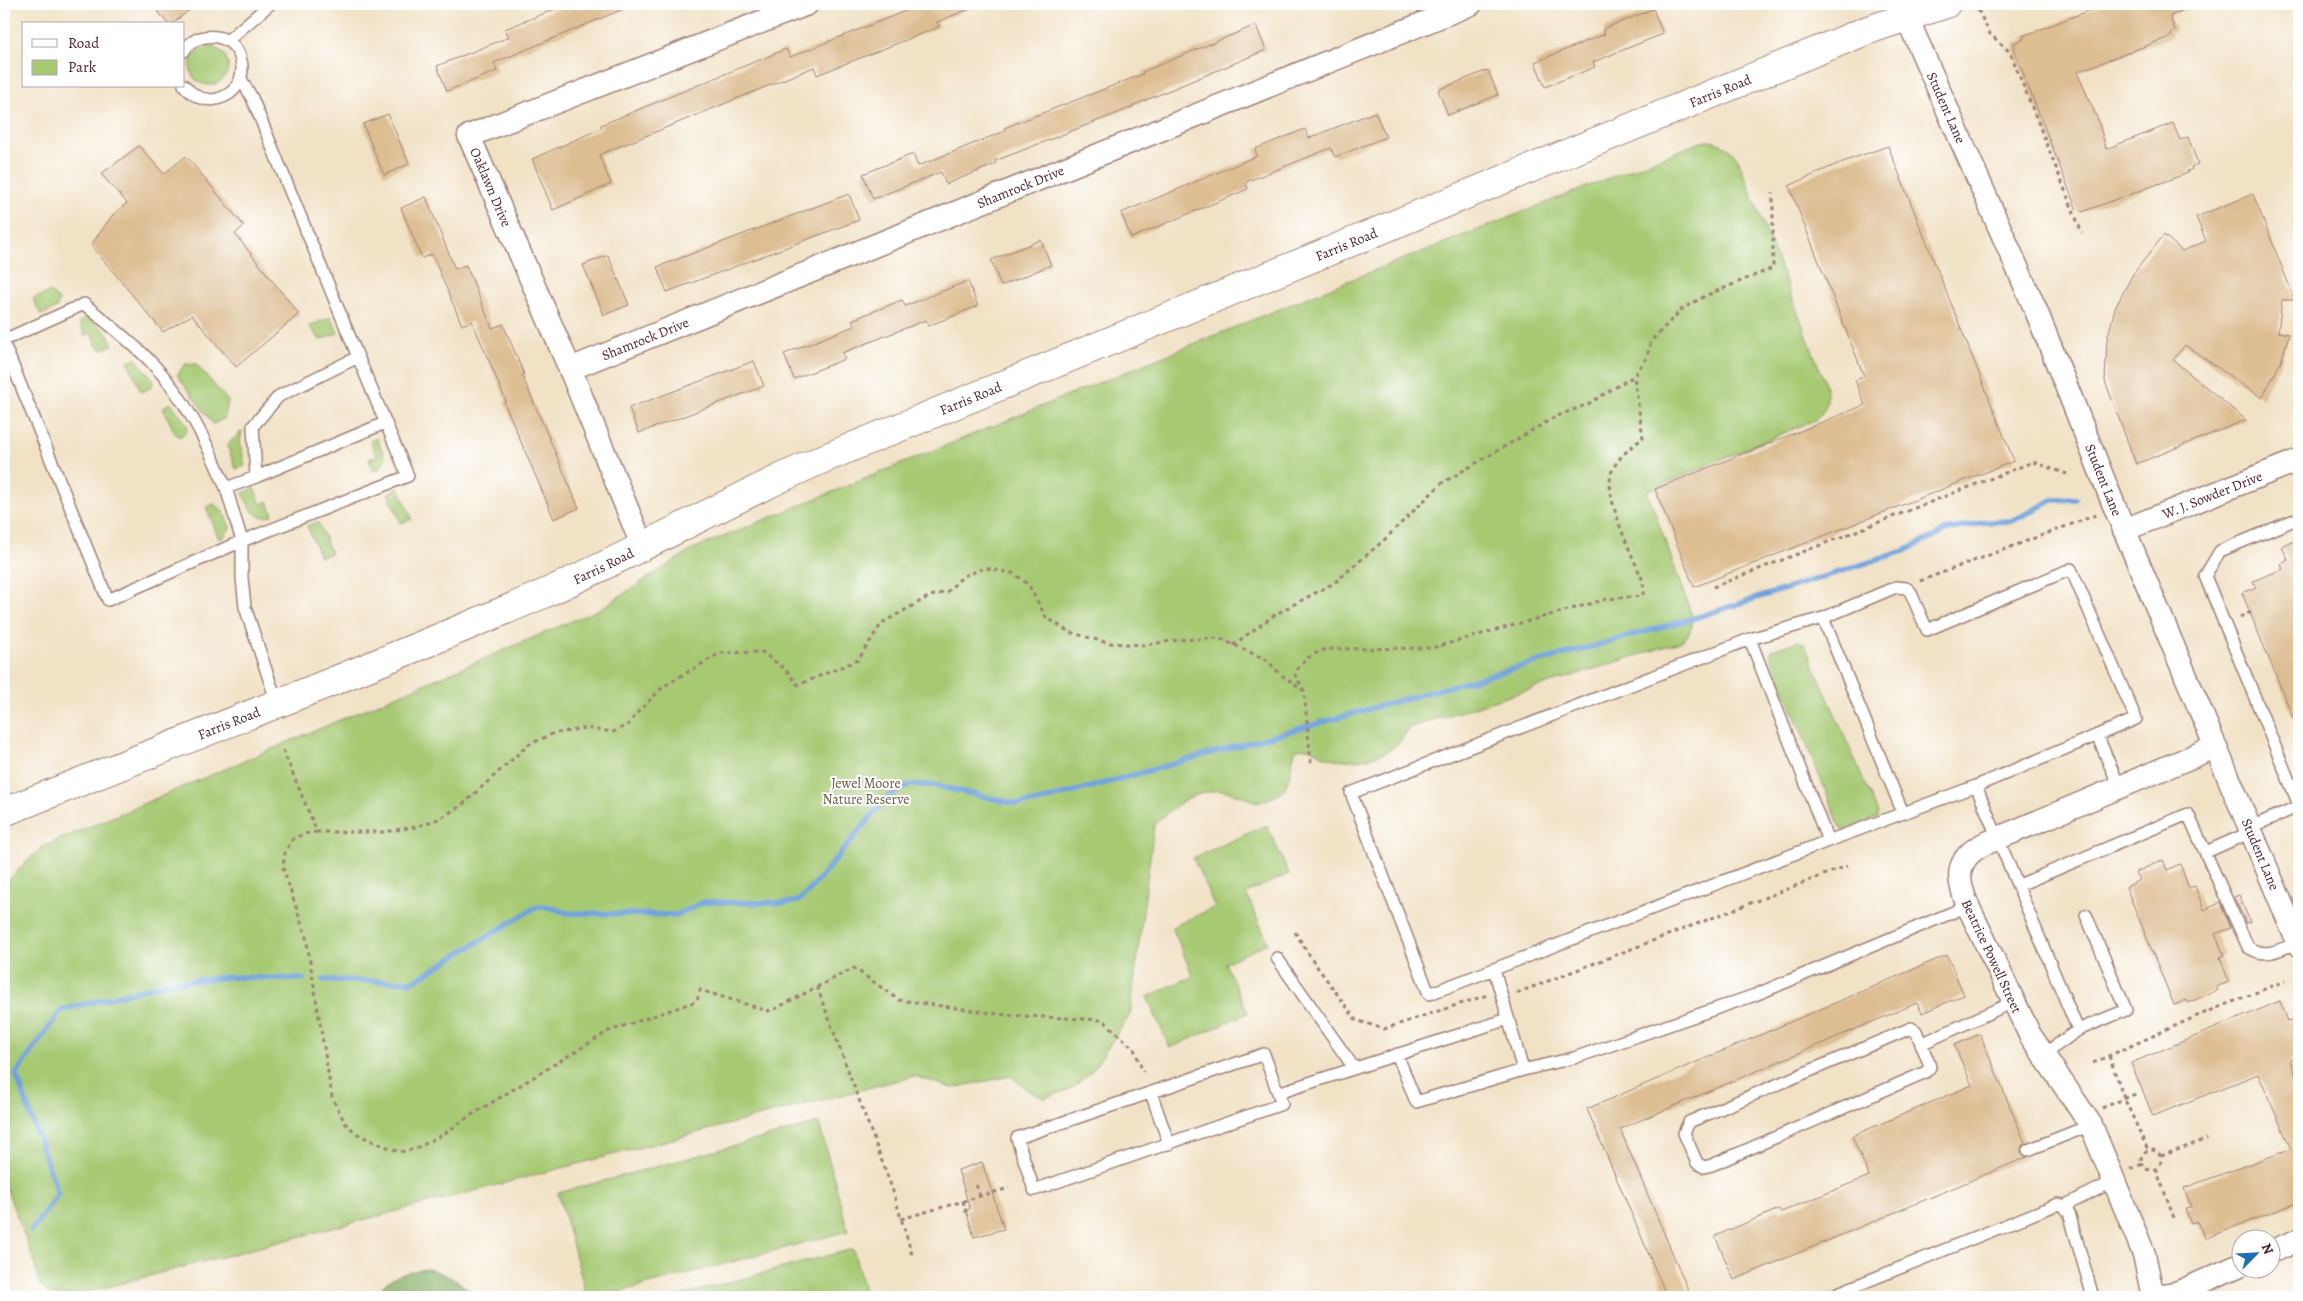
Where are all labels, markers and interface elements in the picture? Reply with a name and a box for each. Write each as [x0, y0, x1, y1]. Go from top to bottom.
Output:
legend [22, 22, 185, 88]
text: Road [68, 33, 100, 53]
text: Park [68, 57, 97, 77]
street label: Student Lane [1922, 69, 1970, 147]
street label: Farris Road [1686, 70, 1755, 112]
street label: Oaklawn Drive [465, 145, 516, 230]
street label: Shamrock Drive [974, 161, 1067, 213]
street label: Farris Road [1313, 223, 1381, 266]
street label: Shamrock Drive [599, 313, 692, 365]
street label: Farris Road [937, 377, 1005, 420]
street label: Student Lane [2080, 441, 2126, 519]
street label: W. J. Sowder Drive [2159, 467, 2265, 524]
street label: Farris Road [570, 543, 638, 589]
street label: Farris Road [195, 702, 264, 744]
park label: Jewel Moore Nature Reserve [823, 774, 909, 809]
street label: Student Lane [2237, 816, 2284, 893]
street label: Beatrice Powell Street [1957, 896, 2026, 1017]
north arrow [2230, 1228, 2280, 1278]
text: N [2257, 1240, 2278, 1257]

